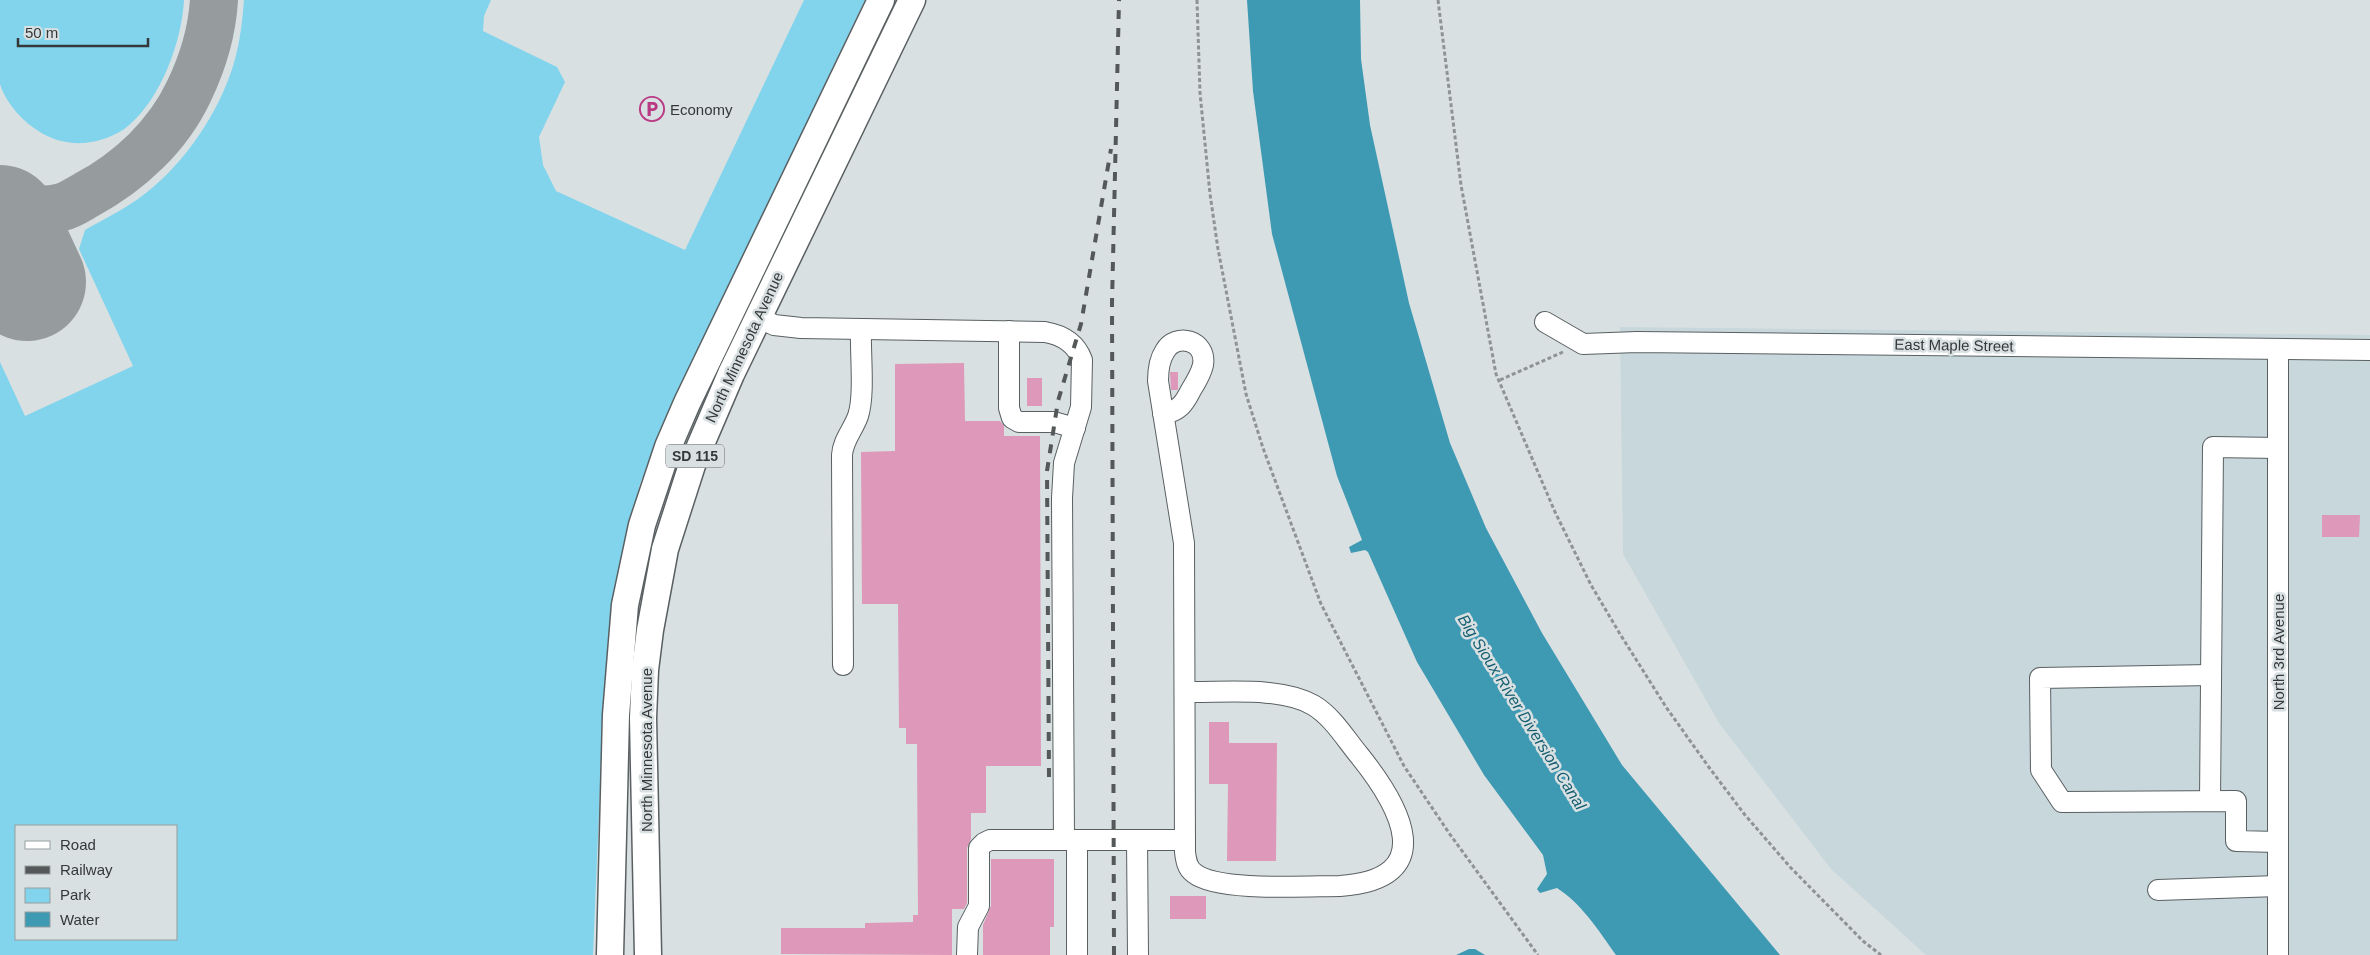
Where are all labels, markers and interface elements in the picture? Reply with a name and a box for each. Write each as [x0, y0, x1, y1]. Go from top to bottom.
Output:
scale bar [18, 15, 148, 47]
text: 50 m [25, 24, 58, 41]
parking icon: Economy [639, 96, 665, 122]
place label: Economy [670, 101, 733, 118]
street label: North Minnesota Avenue [702, 269, 786, 425]
street label: East Maple Street [1894, 335, 2015, 355]
road number: SD 115 [666, 444, 724, 468]
street label: North 3rd Avenue [2270, 594, 2287, 710]
water label: Big Sioux River Diversion Canal [1455, 611, 1590, 813]
street label: North Minnesota Avenue [638, 668, 655, 832]
legend [15, 825, 178, 940]
text: Road [60, 836, 96, 853]
text: Railway [60, 861, 113, 878]
text: Park [60, 886, 91, 903]
text: Water [60, 911, 99, 928]

